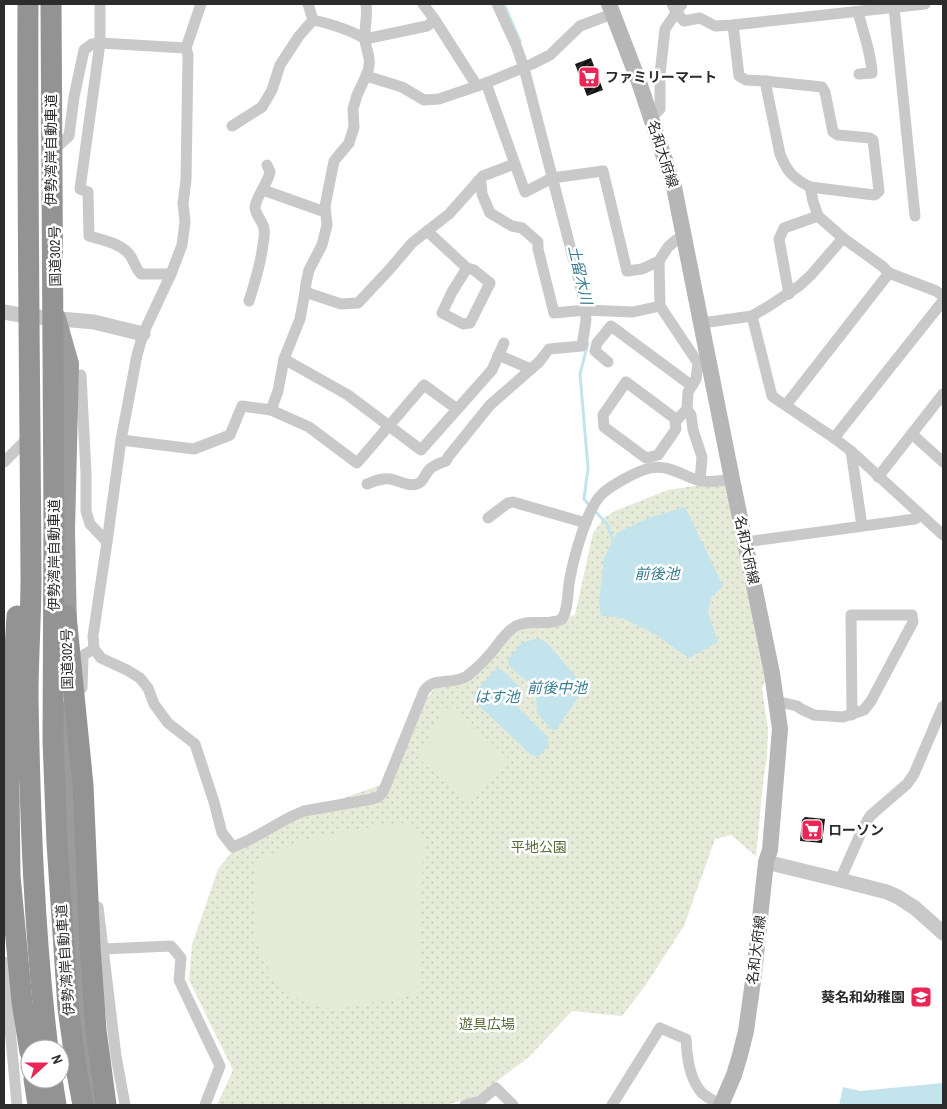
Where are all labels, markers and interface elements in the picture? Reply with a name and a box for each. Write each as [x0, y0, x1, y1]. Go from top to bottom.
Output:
supermarket icon: ファミリーマート [577, 65, 601, 89]
place label: ファミリーマート [605, 68, 717, 86]
street label: 伊勢湾岸自動車道 [42, 94, 60, 206]
street label: 名和大府線 [644, 118, 682, 190]
street label: 国道302号 [45, 225, 65, 287]
water label: 土留木川 [564, 243, 598, 308]
street label: 伊勢湾岸自動車道 [45, 499, 63, 611]
street label: 名和大府線 [731, 514, 763, 586]
water label: 前後池 [634, 563, 681, 584]
street label: 国道302号 [57, 628, 77, 690]
water label: 前後中池 [527, 677, 589, 698]
water label: はす池 [474, 686, 521, 707]
supermarket icon: ローソン [800, 818, 824, 842]
place label: ローソン [828, 821, 884, 839]
park label: 平地公園 [511, 838, 567, 856]
street label: 伊勢湾岸自動車道 [52, 904, 78, 1016]
street label: 名和大府線 [743, 914, 769, 986]
school or university icon: 葵名和幼稚園 [909, 985, 933, 1009]
place label: 葵名和幼稚園 [821, 988, 905, 1006]
park label: 遊具広場 [459, 1015, 515, 1033]
north arrow [20, 1039, 70, 1089]
text: N [47, 1052, 67, 1066]

